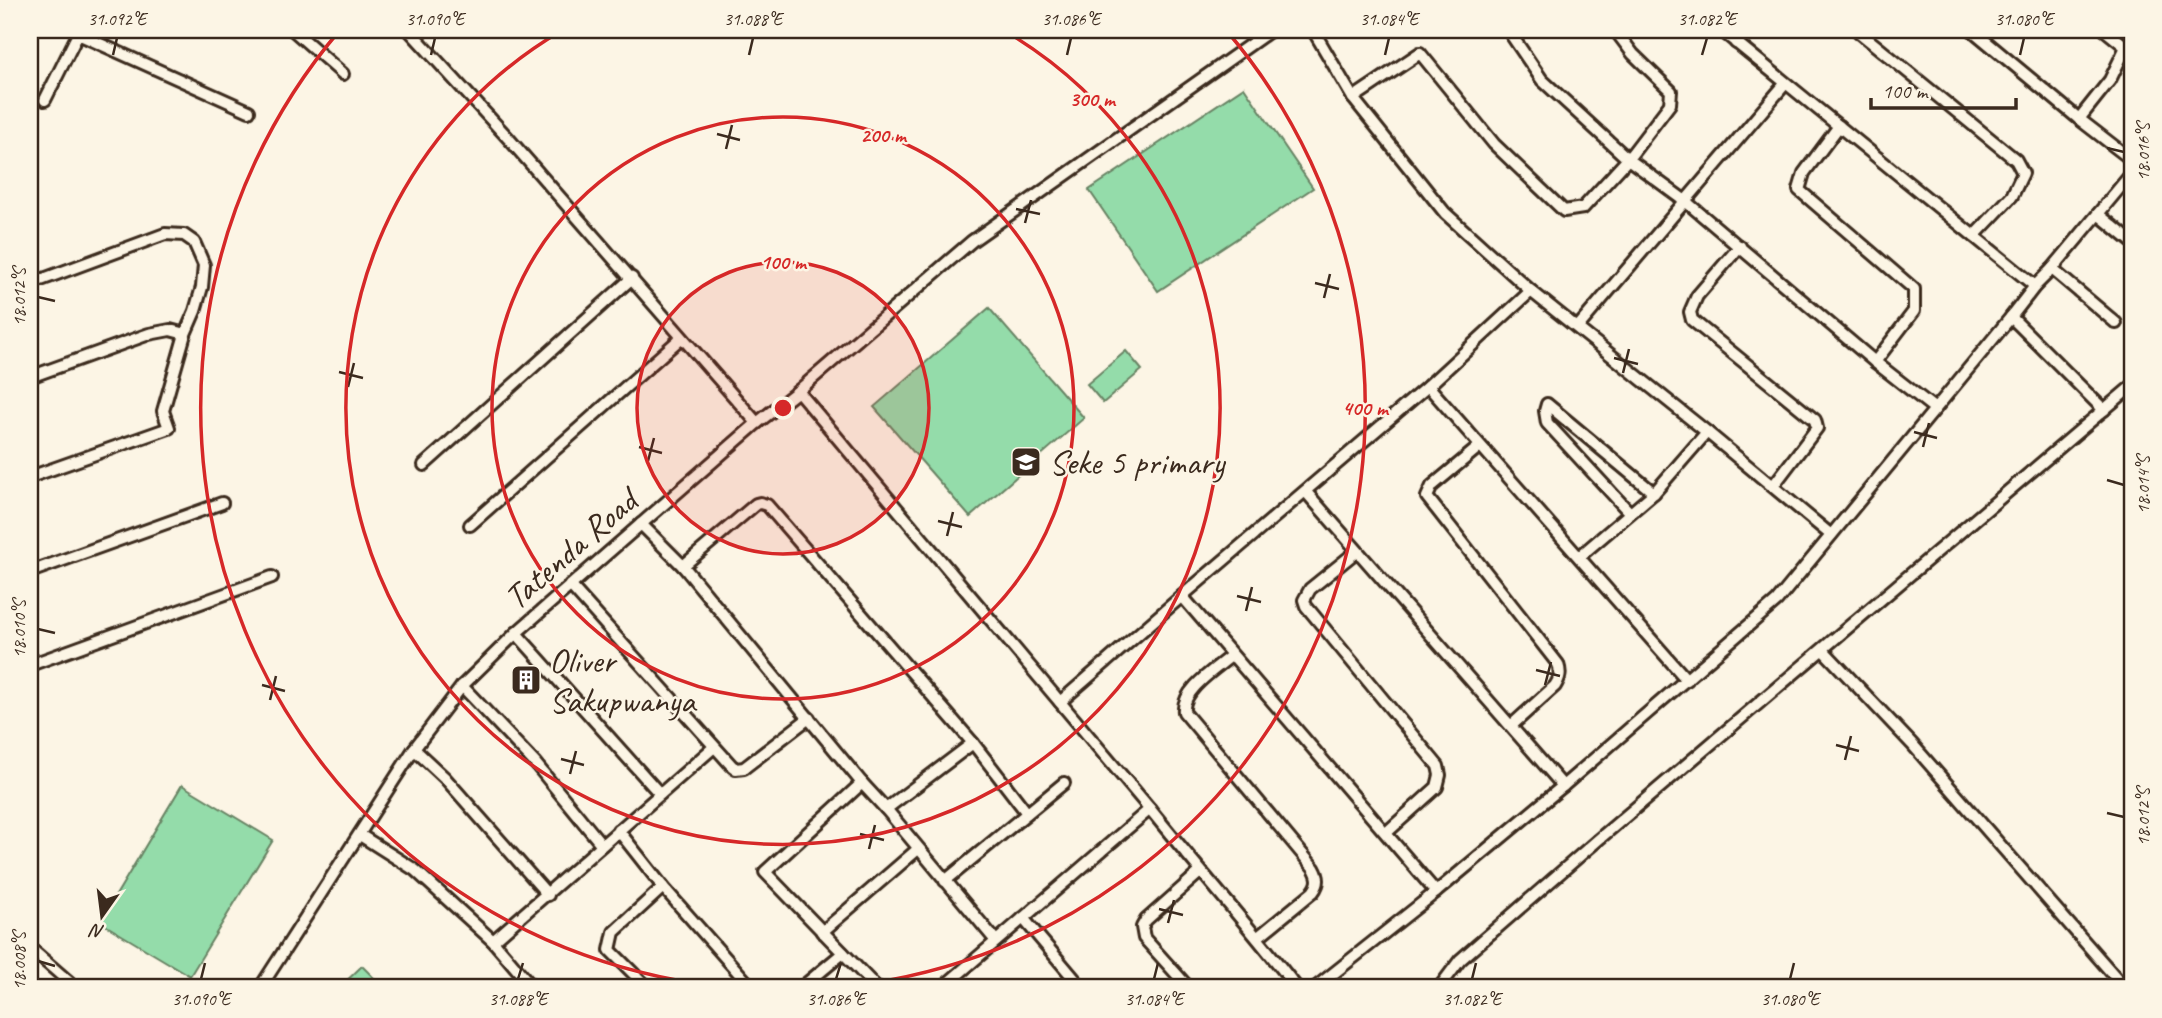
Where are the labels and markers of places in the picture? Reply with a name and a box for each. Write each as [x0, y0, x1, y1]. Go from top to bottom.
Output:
centre of rings [771, 396, 795, 420]
place label: Seke 5 primary [1049, 440, 1226, 485]
school or university icon: Seke 5 primary [1009, 445, 1043, 479]
place label: Oliver Sakupwanya [549, 638, 698, 723]
building icon: Oliver Sakupwanya [509, 663, 543, 697]

